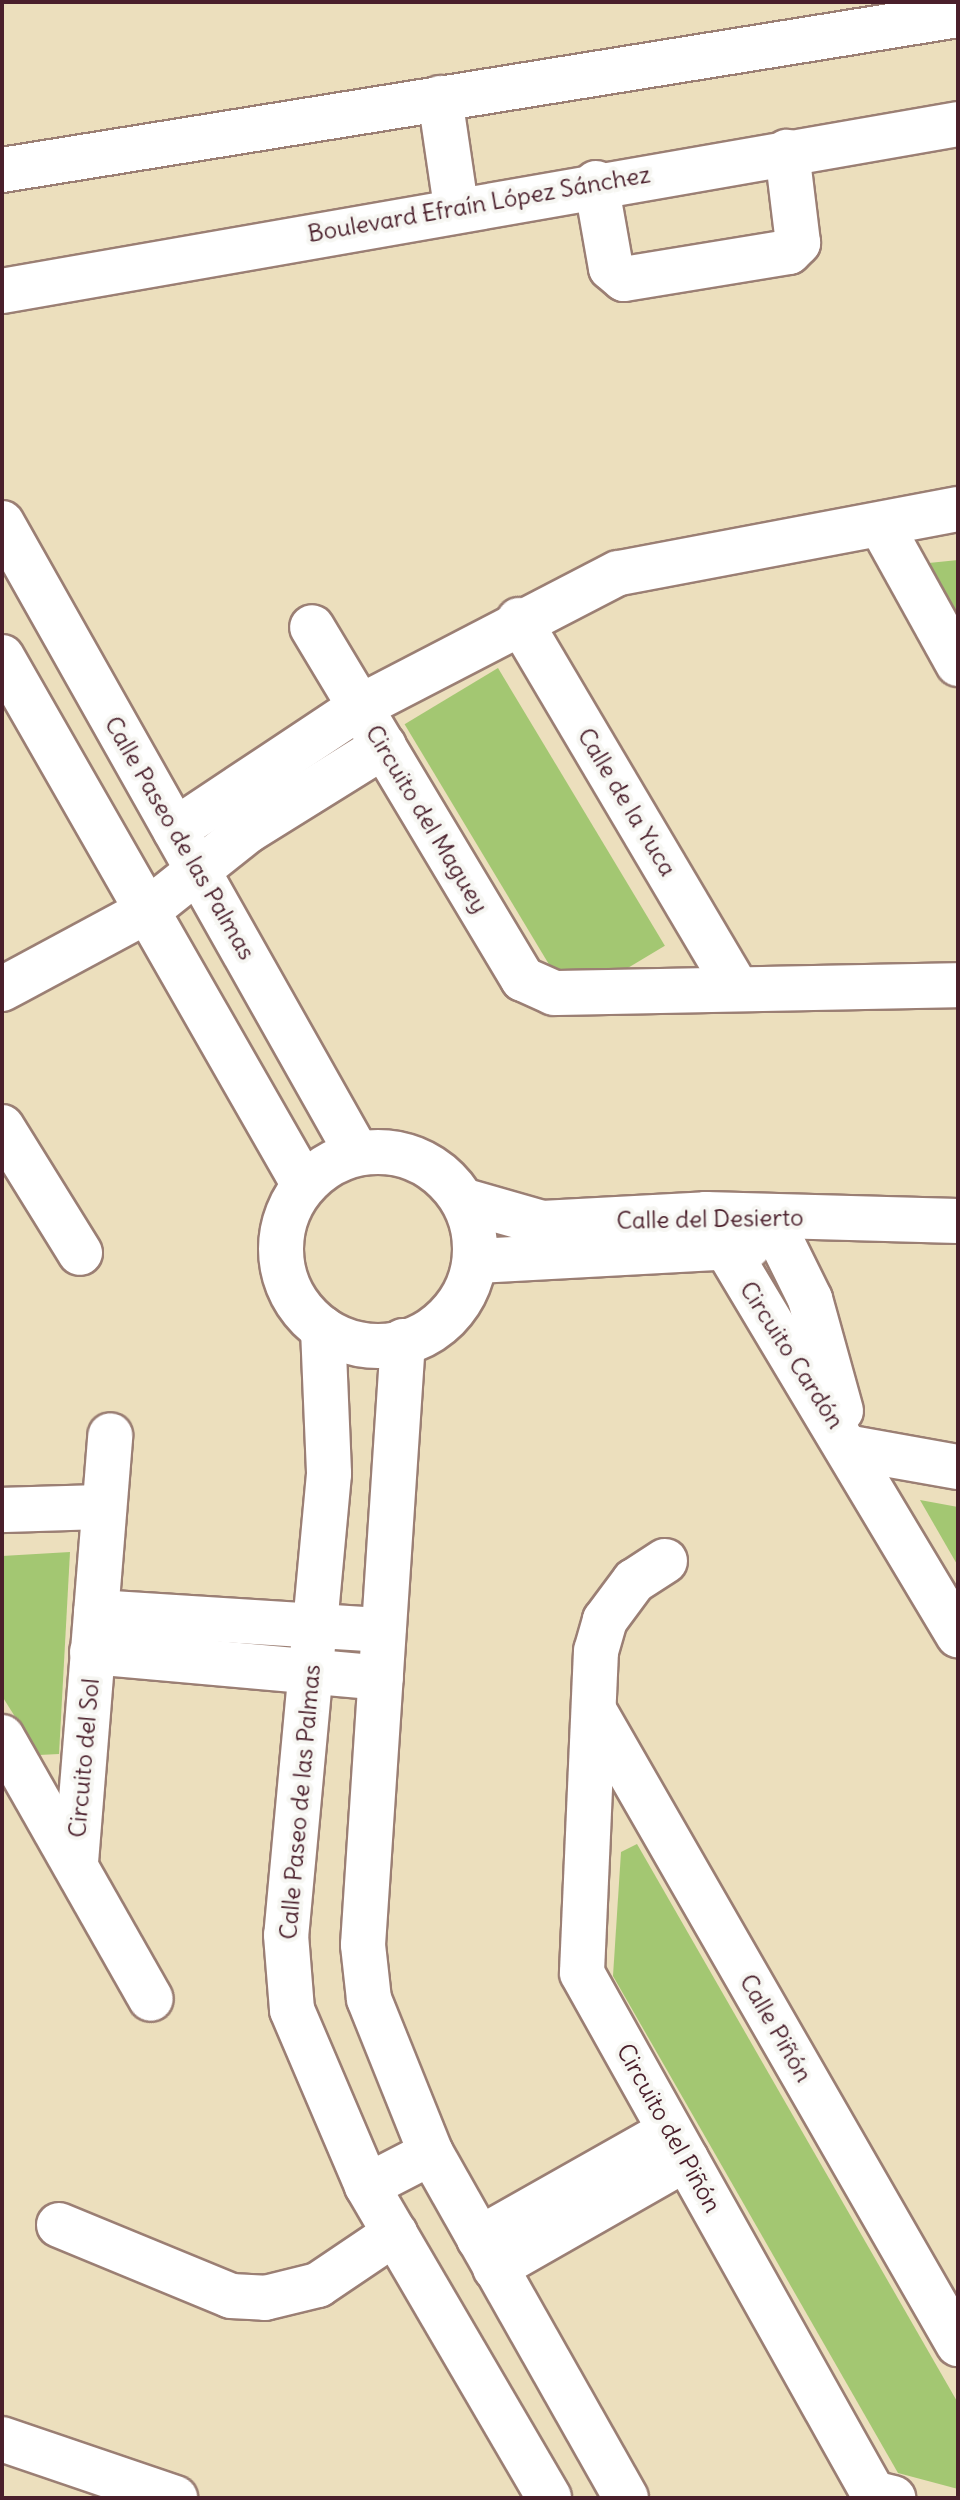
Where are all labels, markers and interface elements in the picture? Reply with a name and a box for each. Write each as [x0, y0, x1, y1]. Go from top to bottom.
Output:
street label: Boulevard Efraín López Sánchez [305, 160, 653, 248]
street label: Calle Paseo de las Palmas [98, 711, 262, 965]
street label: Circuito del Maguey [359, 720, 495, 918]
street label: Calle de la Yuca [571, 723, 683, 881]
street label: Calle del Desierto [616, 1203, 804, 1235]
street label: Circuito Cardón [734, 1276, 850, 1434]
street label: Calle Paseo de las Palmas [274, 1663, 326, 1941]
street label: Circuito del Sol [63, 1677, 105, 1839]
street label: Calle Piñón [734, 1969, 818, 2087]
street label: Circuito del Piñón [611, 2038, 727, 2218]

